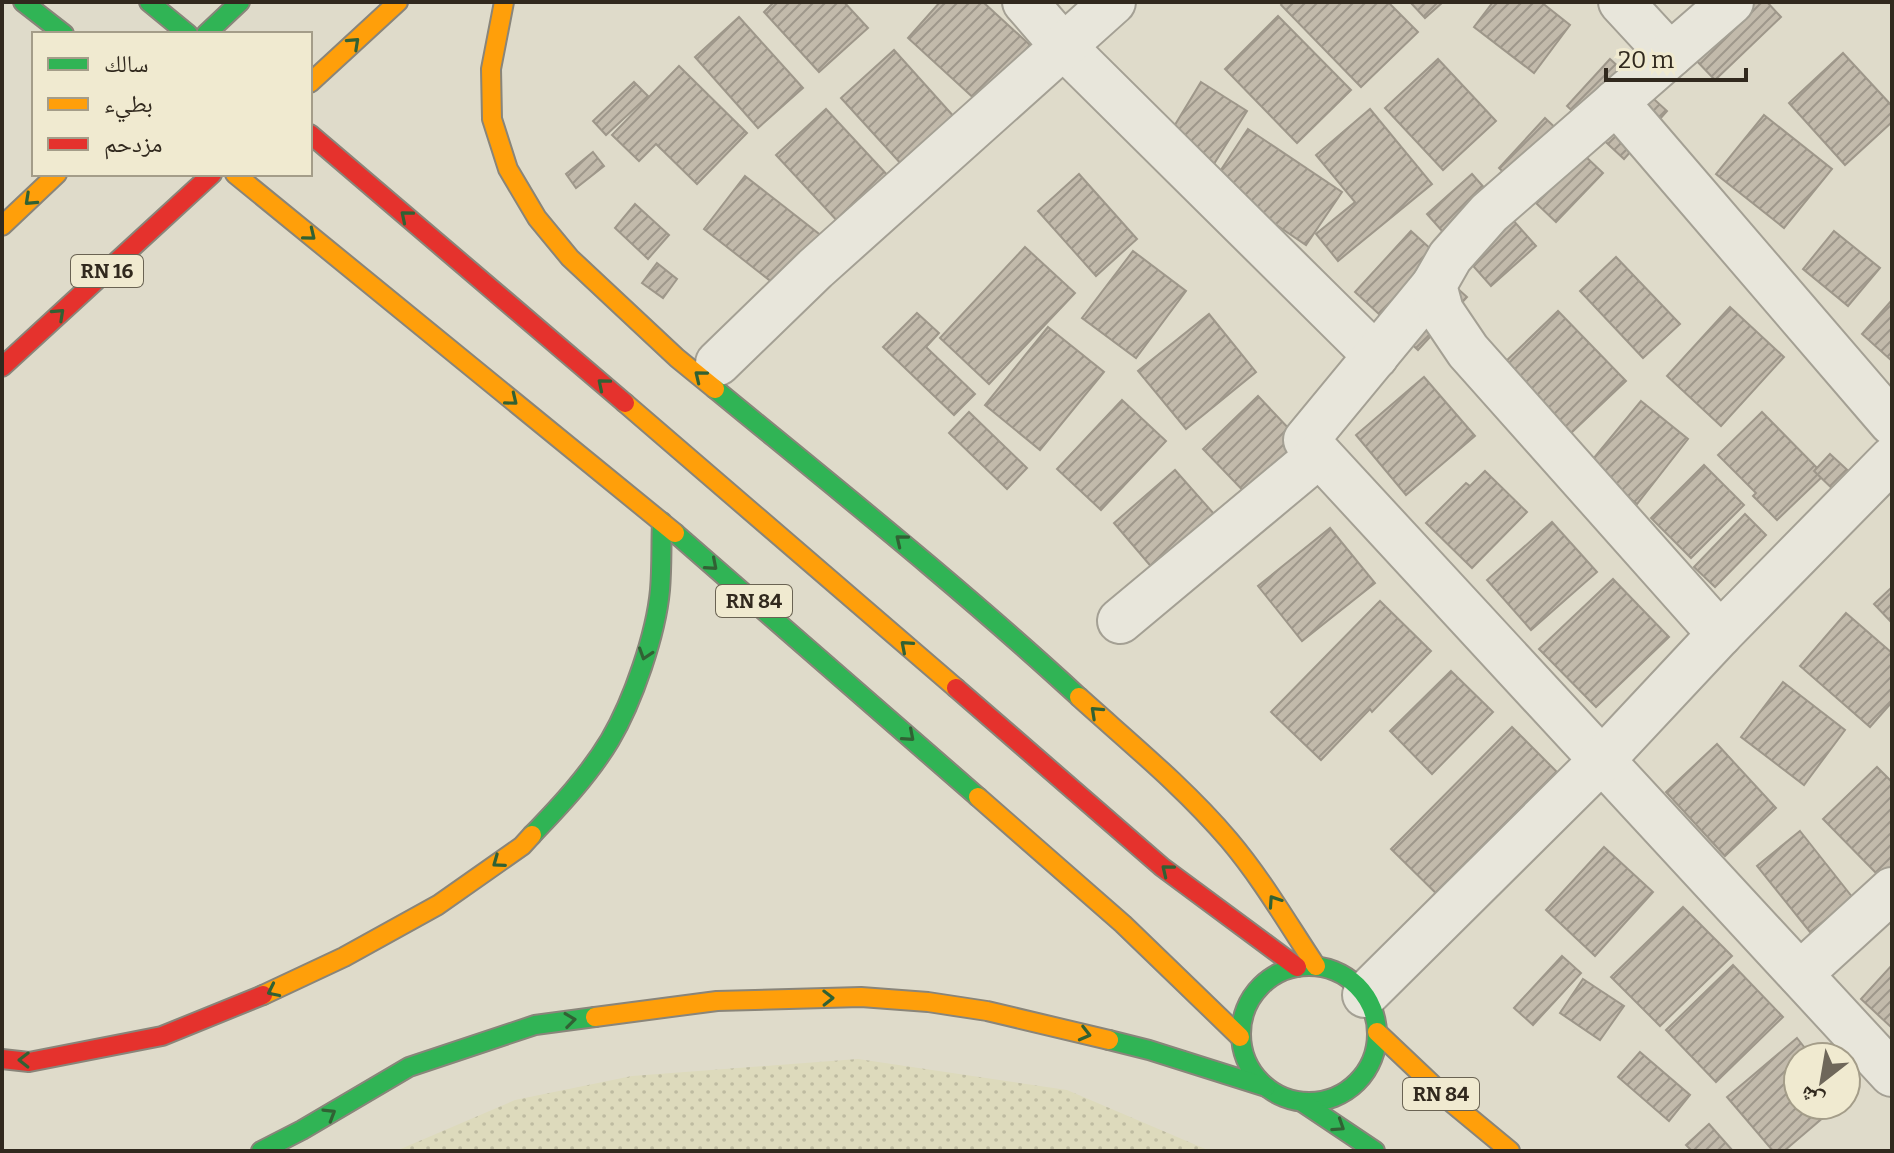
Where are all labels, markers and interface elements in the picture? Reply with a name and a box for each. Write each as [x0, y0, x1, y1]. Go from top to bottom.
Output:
legend [32, 32, 312, 176]
scale bar [1606, 32, 1746, 82]
one-way arrow [345, 37, 359, 52]
text: 20 m [1618, 46, 1674, 74]
text: سالك [104, 50, 149, 78]
text: بطيء [104, 90, 153, 123]
text: مزدحم [104, 130, 163, 160]
one-way arrow [24, 191, 39, 205]
one-way arrow [400, 211, 415, 226]
one-way arrow [301, 226, 316, 240]
road number: RN 16 [71, 255, 143, 287]
one-way arrow [50, 310, 65, 324]
one-way arrow [694, 371, 709, 386]
one-way arrow [598, 380, 613, 394]
one-way arrow [503, 390, 517, 405]
one-way arrow [895, 536, 910, 550]
one-way arrow [703, 556, 718, 570]
road number: RN 84 [716, 585, 792, 617]
one-way arrow [901, 641, 916, 655]
one-way arrow [638, 647, 654, 660]
one-way arrow [1091, 706, 1105, 721]
one-way arrow [899, 726, 914, 740]
one-way arrow [492, 853, 507, 867]
one-way arrow [1161, 866, 1176, 880]
one-way arrow [1268, 895, 1283, 909]
one-way arrow [266, 981, 281, 997]
one-way arrow [822, 990, 835, 1007]
one-way arrow [563, 1012, 576, 1029]
one-way arrow [1077, 1025, 1091, 1042]
north arrow [1782, 1041, 1862, 1121]
one-way arrow [17, 1052, 30, 1069]
road number: RN 84 [1403, 1078, 1479, 1110]
text: ش [1795, 1080, 1829, 1115]
one-way arrow [321, 1108, 335, 1124]
one-way arrow [1330, 1116, 1345, 1131]

